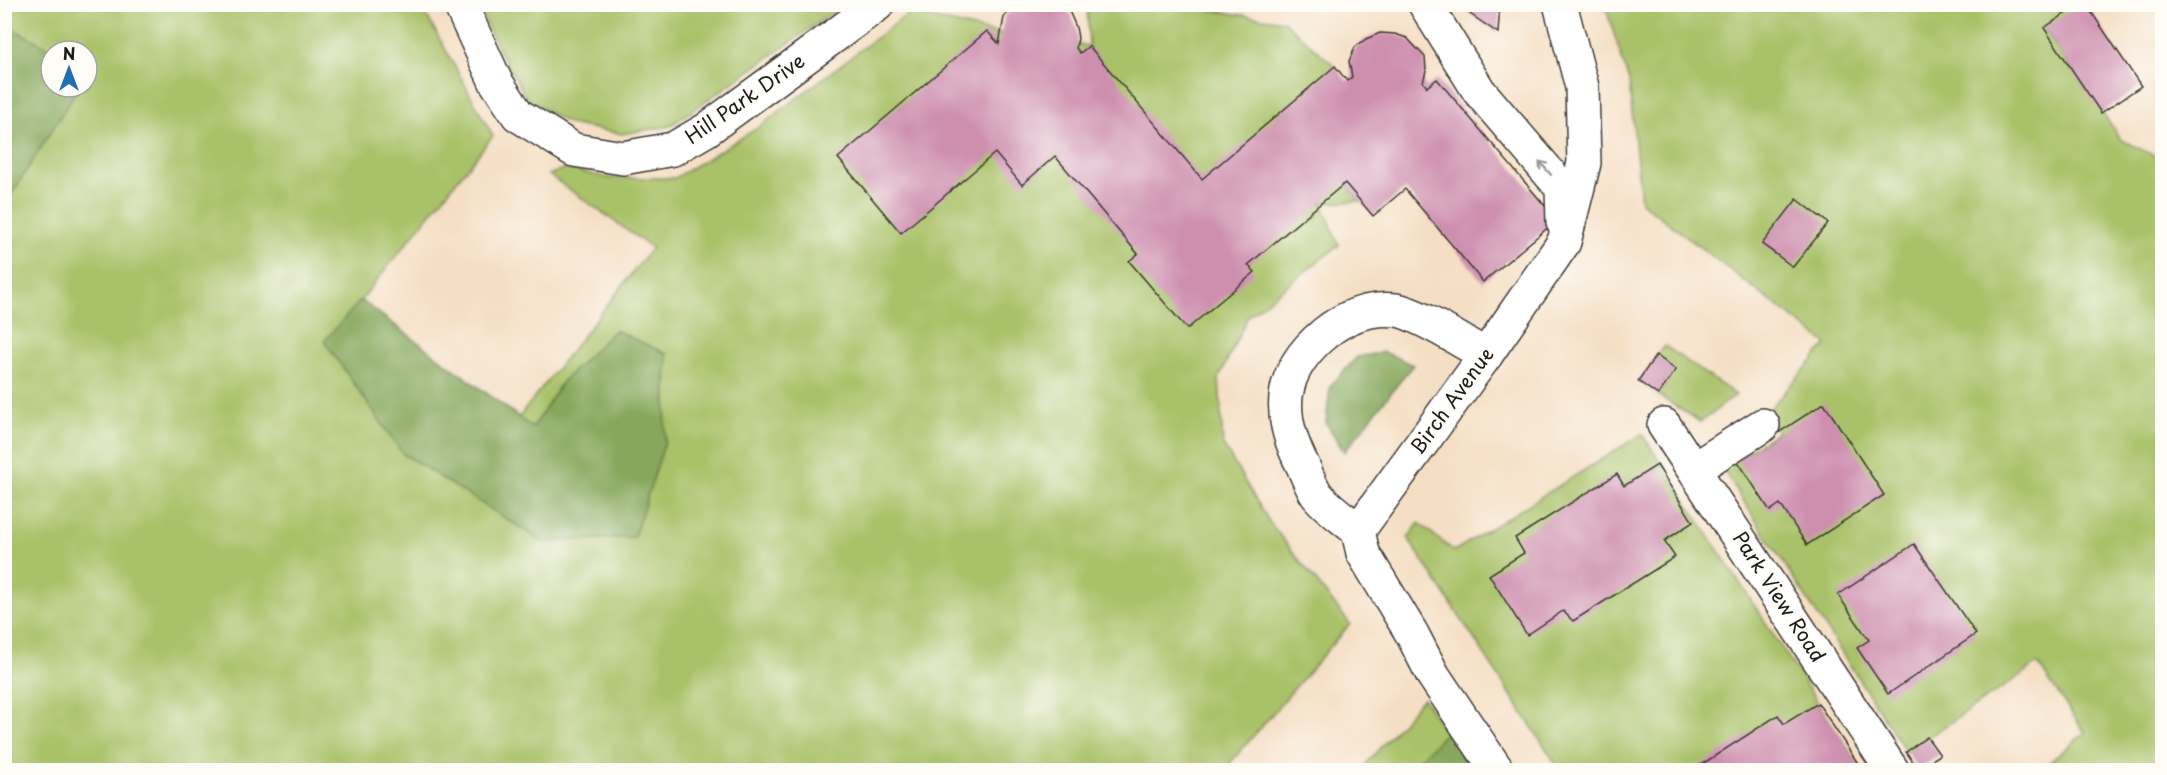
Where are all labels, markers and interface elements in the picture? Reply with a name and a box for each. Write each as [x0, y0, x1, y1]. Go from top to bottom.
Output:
north arrow [39, 39, 99, 99]
text: N [63, 41, 75, 65]
street label: Hill Park Drive [678, 46, 810, 151]
one-way arrow [1538, 161, 1552, 176]
street label: Birch Avenue [1402, 341, 1500, 460]
street label: Park View Road [1726, 525, 1833, 668]

